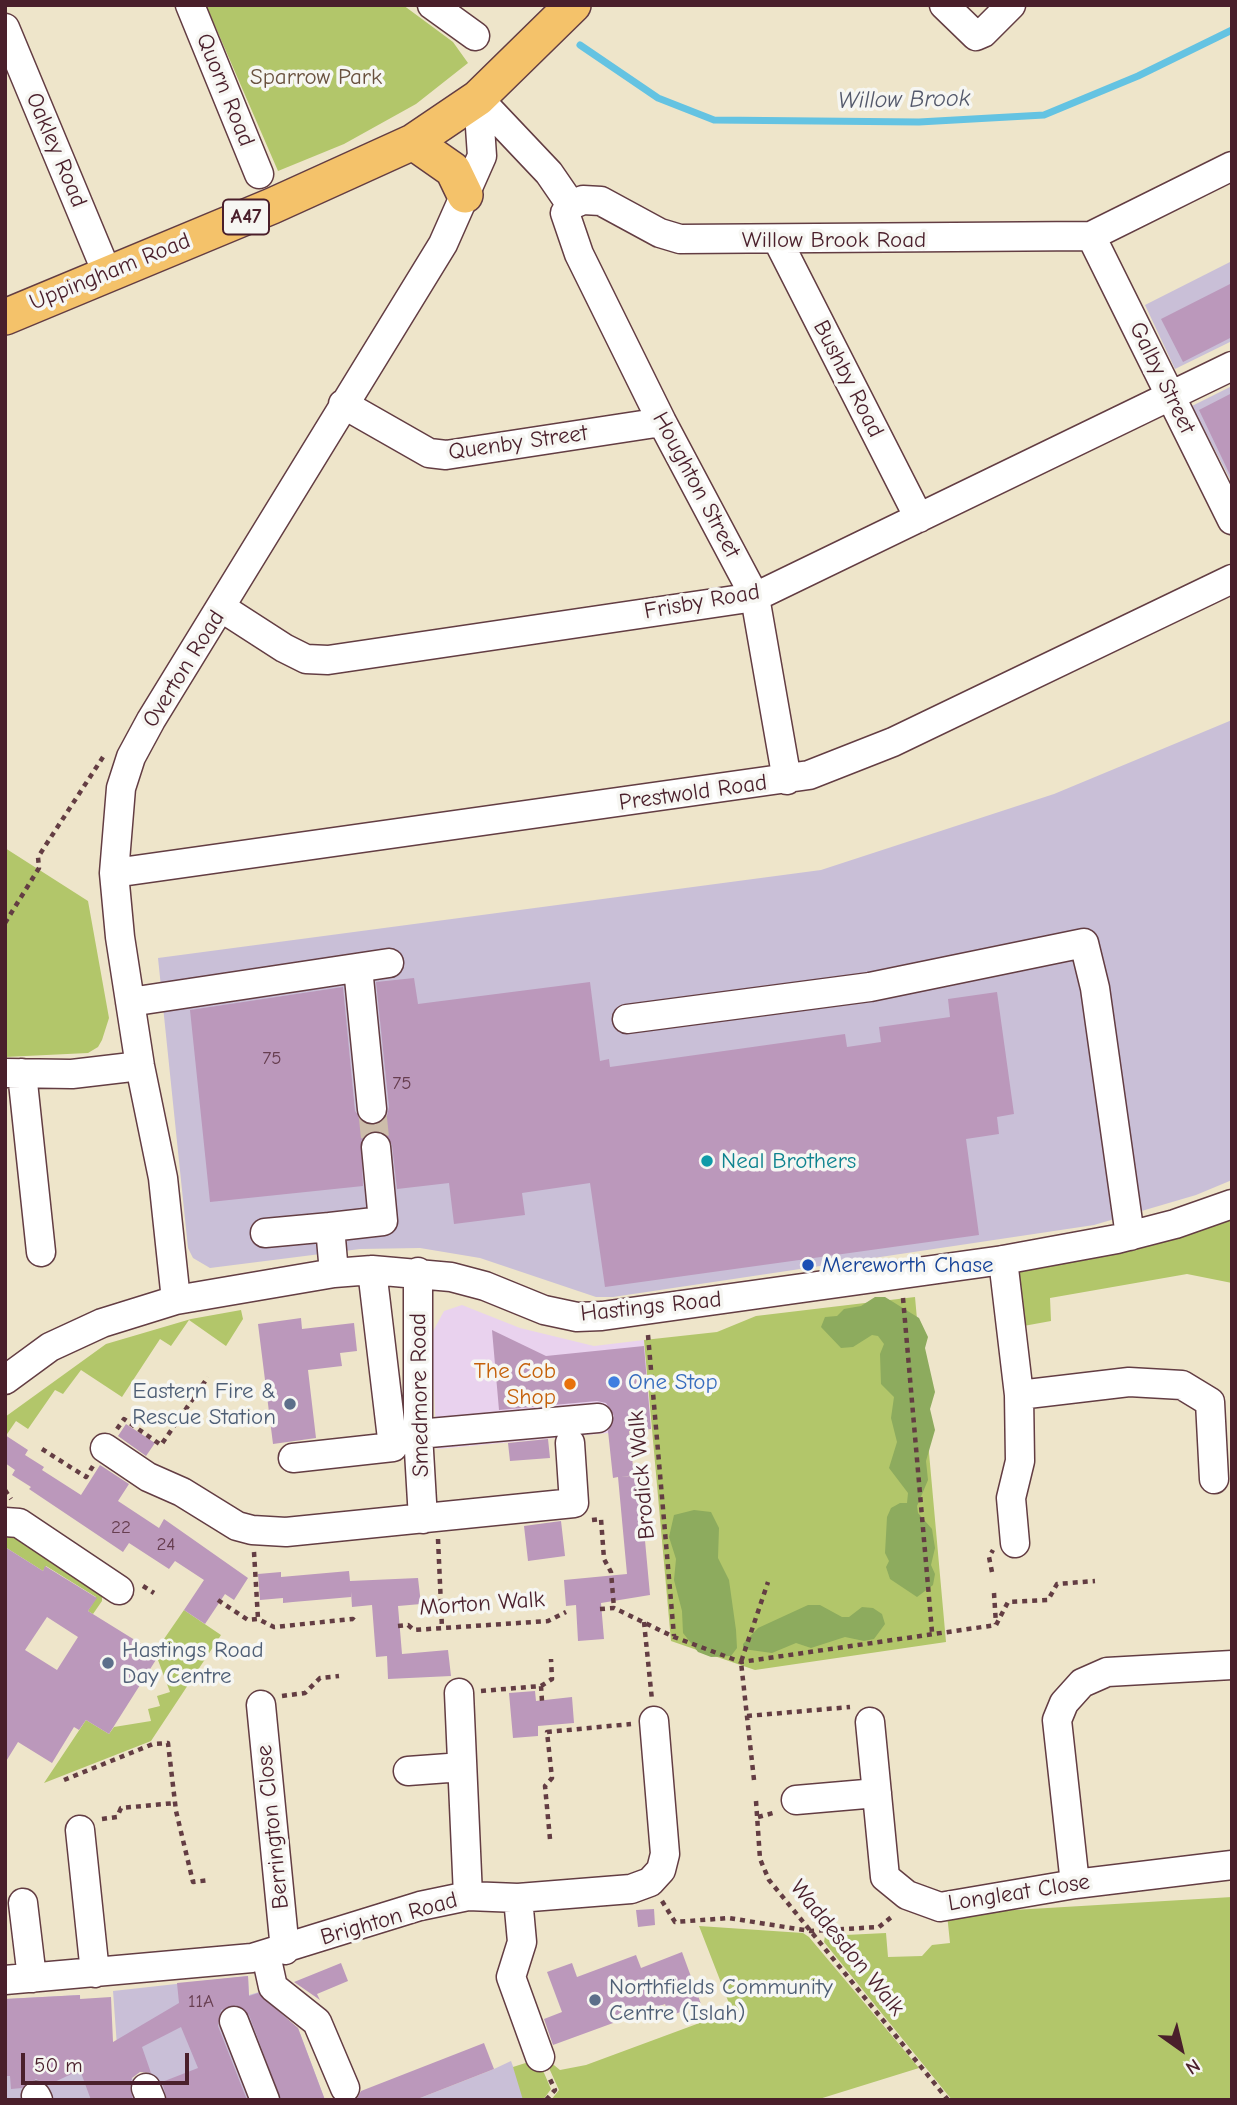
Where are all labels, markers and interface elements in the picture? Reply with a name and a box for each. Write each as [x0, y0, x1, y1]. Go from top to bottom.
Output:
street label: Quorn Road [190, 29, 260, 151]
park label: Sparrow Park [250, 63, 382, 91]
water label: Willow Brook [838, 84, 970, 116]
street label: Oakley Road [19, 88, 93, 212]
road number: A47 [223, 200, 269, 234]
street label: Willow Brook Road [742, 226, 926, 254]
street label: Uppingham Road [26, 227, 194, 317]
street label: Bushby Road [807, 316, 889, 442]
street label: Galby Street [1123, 318, 1201, 438]
street label: Houghton Street [646, 407, 746, 563]
street label: Quenby Street [447, 420, 589, 466]
street label: Frisby Road [642, 578, 762, 626]
street label: Overton Road [137, 605, 231, 733]
street label: Prestwold Road [617, 769, 769, 817]
house number: 75 [262, 1048, 282, 1070]
house number: 75 [392, 1073, 412, 1095]
place label: Neal Brothers [721, 1147, 856, 1175]
marker: Neal Brothers [699, 1153, 715, 1169]
place label: Mereworth Chase [822, 1251, 994, 1279]
marker: Mereworth Chase [800, 1257, 816, 1273]
street label: Hastings Road [579, 1286, 723, 1328]
street label: Smedmore Road [405, 1313, 435, 1477]
place label: The Cob Shop [474, 1357, 556, 1411]
place label: One Stop [628, 1368, 718, 1396]
marker: One Stop [606, 1374, 622, 1390]
marker: The Cob Shop [562, 1376, 578, 1392]
place label: Eastern Fire & Rescue Station [132, 1377, 276, 1431]
marker: Eastern Fire & Rescue Station [282, 1396, 298, 1412]
street label: Brodick Walk [623, 1410, 661, 1540]
house number: 22 [111, 1517, 131, 1539]
house number: 24 [156, 1534, 176, 1556]
street label: Morton Walk [418, 1586, 546, 1622]
place label: Hastings Road Day Centre [122, 1636, 264, 1690]
marker: Hastings Road Day Centre [100, 1655, 116, 1671]
street label: Berrington Close [251, 1744, 295, 1910]
street label: Longleat Close [946, 1868, 1092, 1918]
street label: Waddesdon Walk [784, 1874, 910, 2022]
street label: Brighton Road [317, 1886, 461, 1952]
place label: Northfields Community Centre (Islah) [609, 1973, 833, 2027]
house number: 11A [188, 1991, 214, 2013]
marker: Northfields Community Centre (Islah) [587, 1992, 603, 2008]
north arrow [1146, 2014, 1216, 2084]
scale bar [24, 2038, 192, 2082]
text: 50 m [34, 2053, 83, 2077]
text: N [1181, 2054, 1204, 2079]

